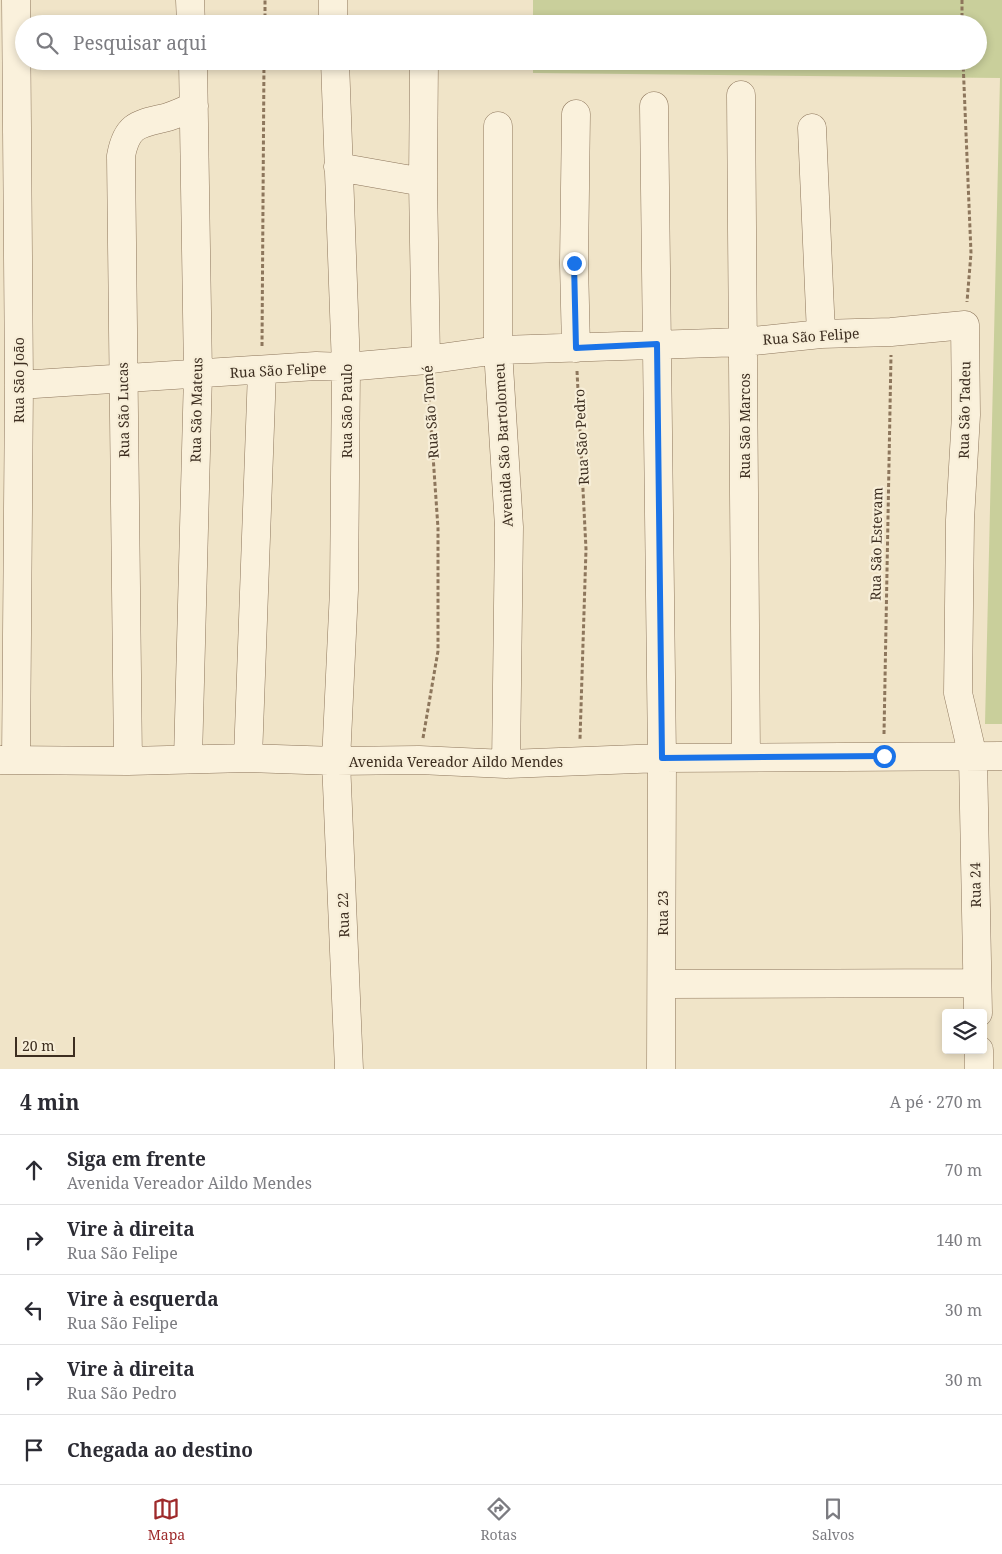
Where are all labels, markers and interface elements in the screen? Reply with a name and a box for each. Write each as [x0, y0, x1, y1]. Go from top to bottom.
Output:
search box [15, 15, 987, 70]
icon: search [33, 29, 61, 57]
text: Pesquisar aqui [73, 30, 207, 56]
route end [563, 252, 586, 275]
street label: Rua São Felipe [762, 323, 860, 349]
street label: Rua São João [9, 337, 28, 423]
street label: Rua São Mateus [186, 357, 206, 463]
street label: Rua São Felipe [229, 358, 327, 382]
street label: Rua São Tadeu [954, 361, 974, 459]
street label: Rua São Lucas [113, 362, 133, 458]
street label: Avenida São Bartolomeu [489, 362, 517, 527]
street label: Rua São Paulo [337, 364, 356, 458]
street label: Rua São Tomé [417, 365, 443, 459]
street label: Rua São Marcos [735, 373, 754, 479]
street label: Rua São Pedro [569, 389, 593, 485]
street label: Rua São Estevam [866, 487, 886, 601]
route start [873, 745, 896, 768]
street label: Avenida Vereador Aildo Mendes [349, 752, 563, 771]
street label: Rua 24 [965, 862, 985, 908]
street label: Rua 23 [653, 890, 672, 936]
street label: Rua 22 [333, 892, 353, 938]
map controls [942, 1009, 987, 1054]
button: layers [942, 1009, 987, 1054]
scale bar [15, 1034, 75, 1057]
text: 20 m [22, 1036, 55, 1055]
text: 4 min [20, 1088, 79, 1116]
text: A pé · 270 m [890, 1091, 982, 1113]
text: Siga em frente [67, 1146, 206, 1172]
icon: ahead [20, 1156, 48, 1184]
text: 70 m [945, 1159, 982, 1181]
text: Avenida Vereador Aildo Mendes [67, 1172, 312, 1194]
text: Vire à direita [67, 1216, 195, 1242]
icon: right [20, 1226, 48, 1254]
text: 140 m [936, 1229, 982, 1251]
text: Rua São Felipe [67, 1242, 178, 1264]
text: Vire à esquerda [67, 1286, 219, 1312]
icon: left [20, 1296, 48, 1324]
text: 30 m [945, 1299, 982, 1321]
text: Rua São Felipe [67, 1312, 178, 1334]
text: Vire à direita [67, 1356, 195, 1382]
icon: right [20, 1366, 48, 1394]
text: 30 m [945, 1369, 982, 1391]
text: Rua São Pedro [67, 1382, 177, 1404]
icon: arrive [20, 1436, 48, 1464]
text: Chegada ao destino [67, 1437, 253, 1463]
tab: Mapa [148, 1495, 185, 1544]
tab: Rotas [480, 1495, 517, 1544]
tab: Salvos [812, 1495, 854, 1544]

